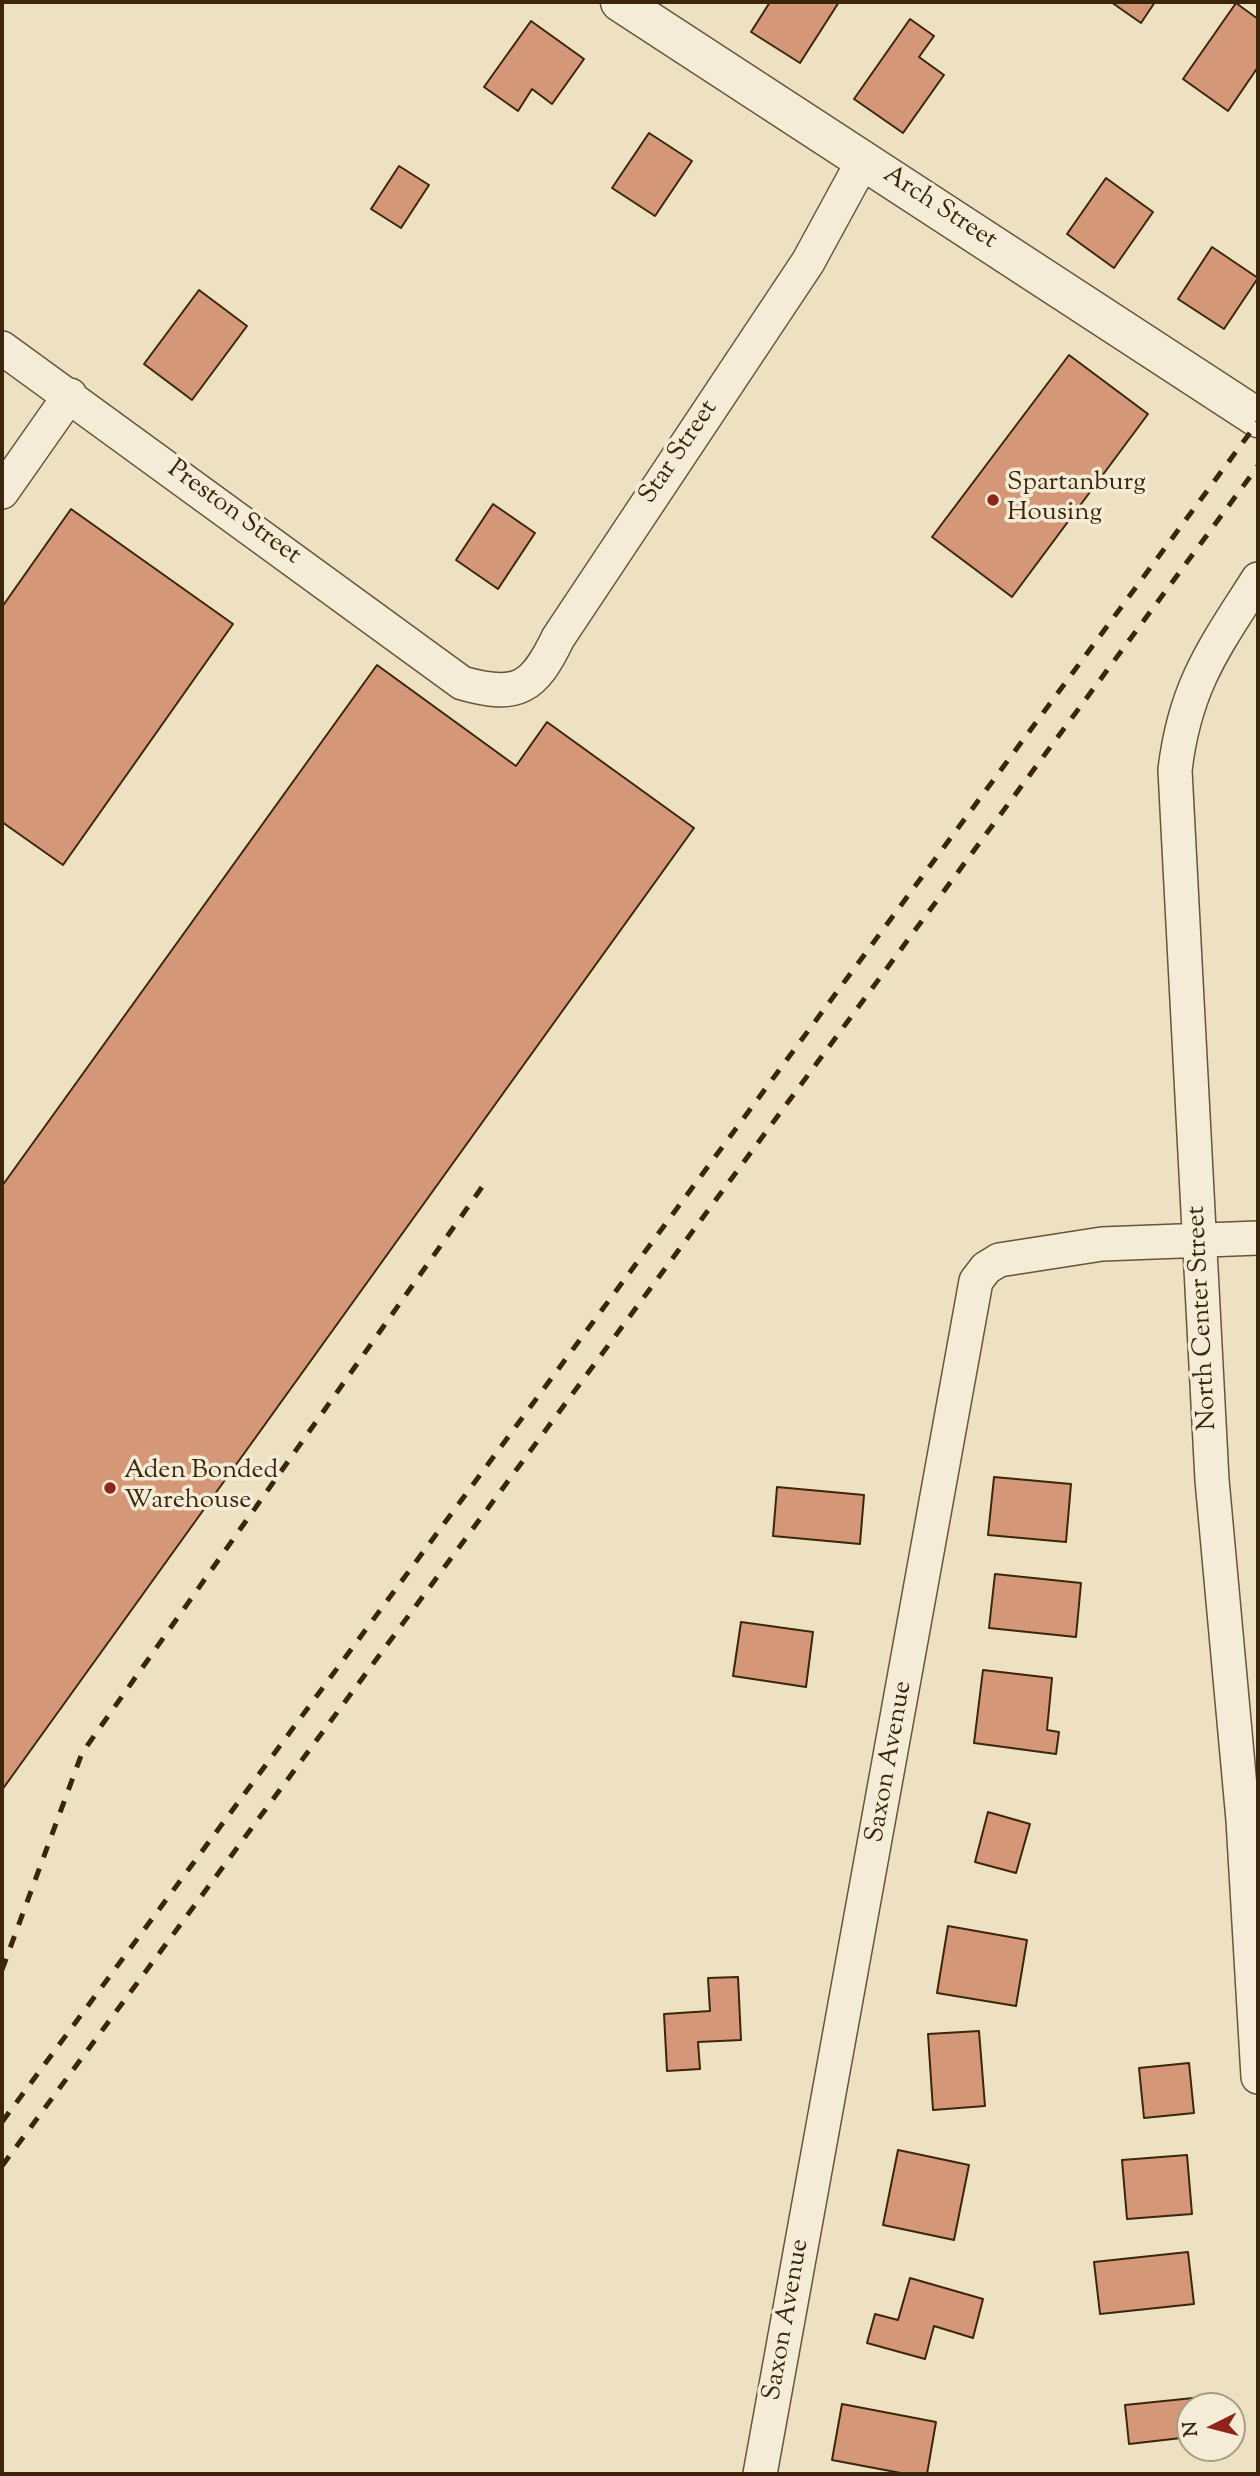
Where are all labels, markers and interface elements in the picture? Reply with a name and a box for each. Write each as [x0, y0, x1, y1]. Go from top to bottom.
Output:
street label: Arch Street [876, 161, 1002, 257]
street label: Star Street [634, 395, 726, 511]
street label: Preston Street [160, 455, 306, 573]
place label: Spartanburg Housing [1007, 469, 1146, 530]
marker: Spartanburg Housing [985, 492, 1001, 508]
street label: North Center Street [1183, 1205, 1225, 1431]
place label: Aden Bonded Warehouse [124, 1457, 278, 1518]
marker: Aden Bonded Warehouse [102, 1480, 118, 1496]
street label: Saxon Avenue [861, 1679, 921, 1845]
street label: Saxon Avenue [758, 2237, 818, 2403]
north arrow [1176, 2392, 1246, 2462]
text: N [1177, 2420, 1206, 2438]

